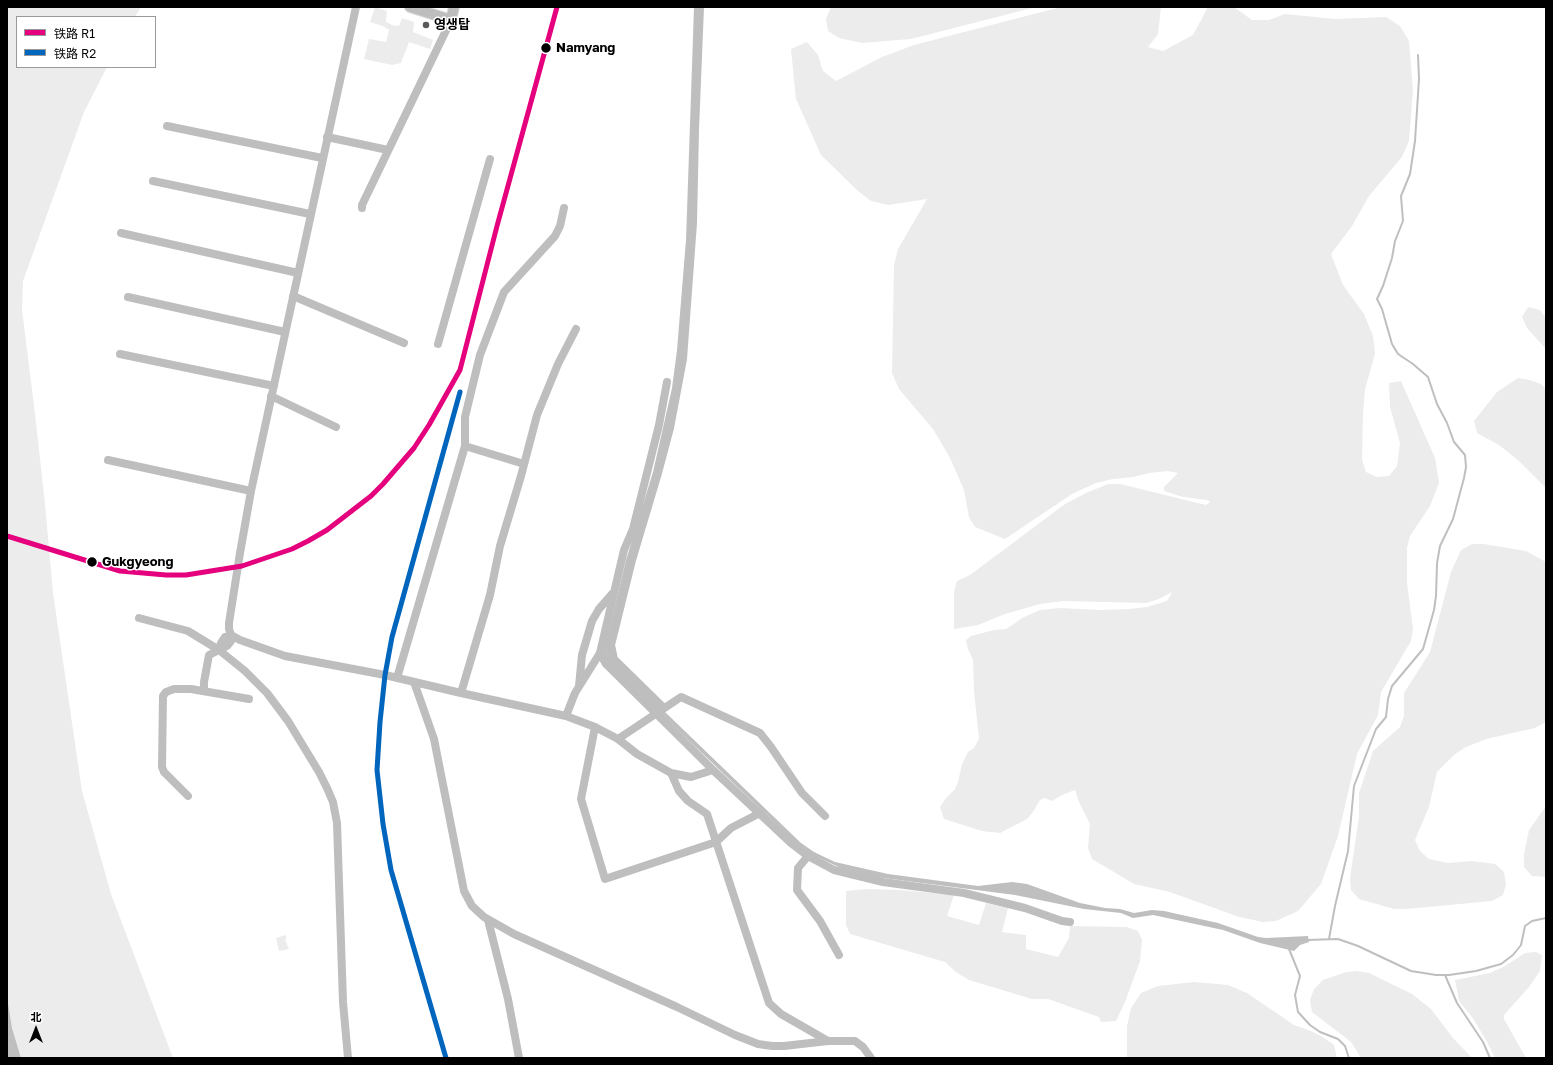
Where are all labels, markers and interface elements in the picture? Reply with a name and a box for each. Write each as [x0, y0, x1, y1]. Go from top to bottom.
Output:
legend [16, 16, 156, 68]
place label: 영생탑 [434, 17, 470, 33]
marker: 영생탑 [421, 20, 431, 30]
text: 铁路 R1 [54, 26, 95, 41]
place label: Namyang [556, 40, 615, 56]
marker: Namyang [539, 41, 553, 55]
text: 铁路 R2 [54, 46, 96, 61]
place label: Gukgyeong [102, 554, 173, 570]
marker: Gukgyeong [85, 555, 99, 569]
north arrow [16, 1009, 56, 1049]
text: 北 [31, 1010, 42, 1023]

